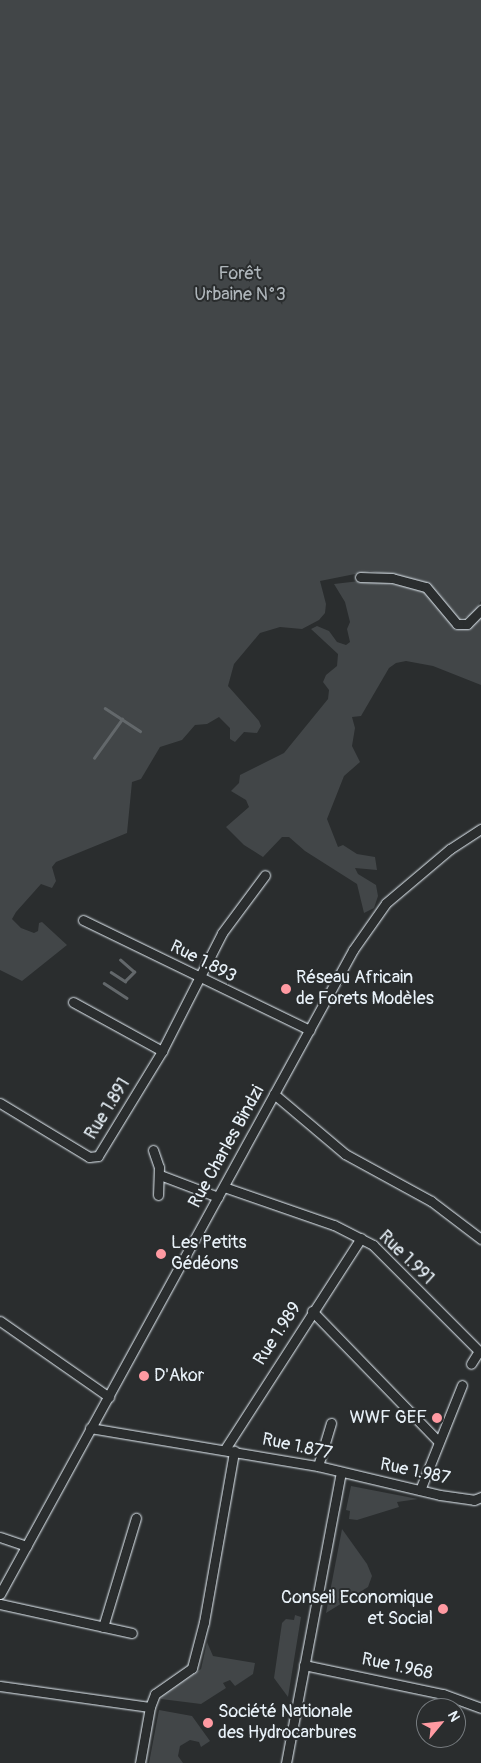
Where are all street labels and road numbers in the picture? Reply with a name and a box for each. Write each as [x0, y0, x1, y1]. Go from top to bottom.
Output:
street label: Rue 1.893 [166, 936, 240, 988]
street label: Rue 1.891 [81, 1074, 135, 1144]
street label: Rue Charles Bindzi [184, 1082, 270, 1212]
street label: Rue 1.991 [374, 1226, 438, 1290]
street label: Rue 1.989 [250, 1298, 306, 1370]
street label: Rue 1.877 [260, 1429, 334, 1465]
street label: Rue 1.987 [378, 1454, 452, 1490]
street label: Rue 1.968 [360, 1649, 434, 1685]

